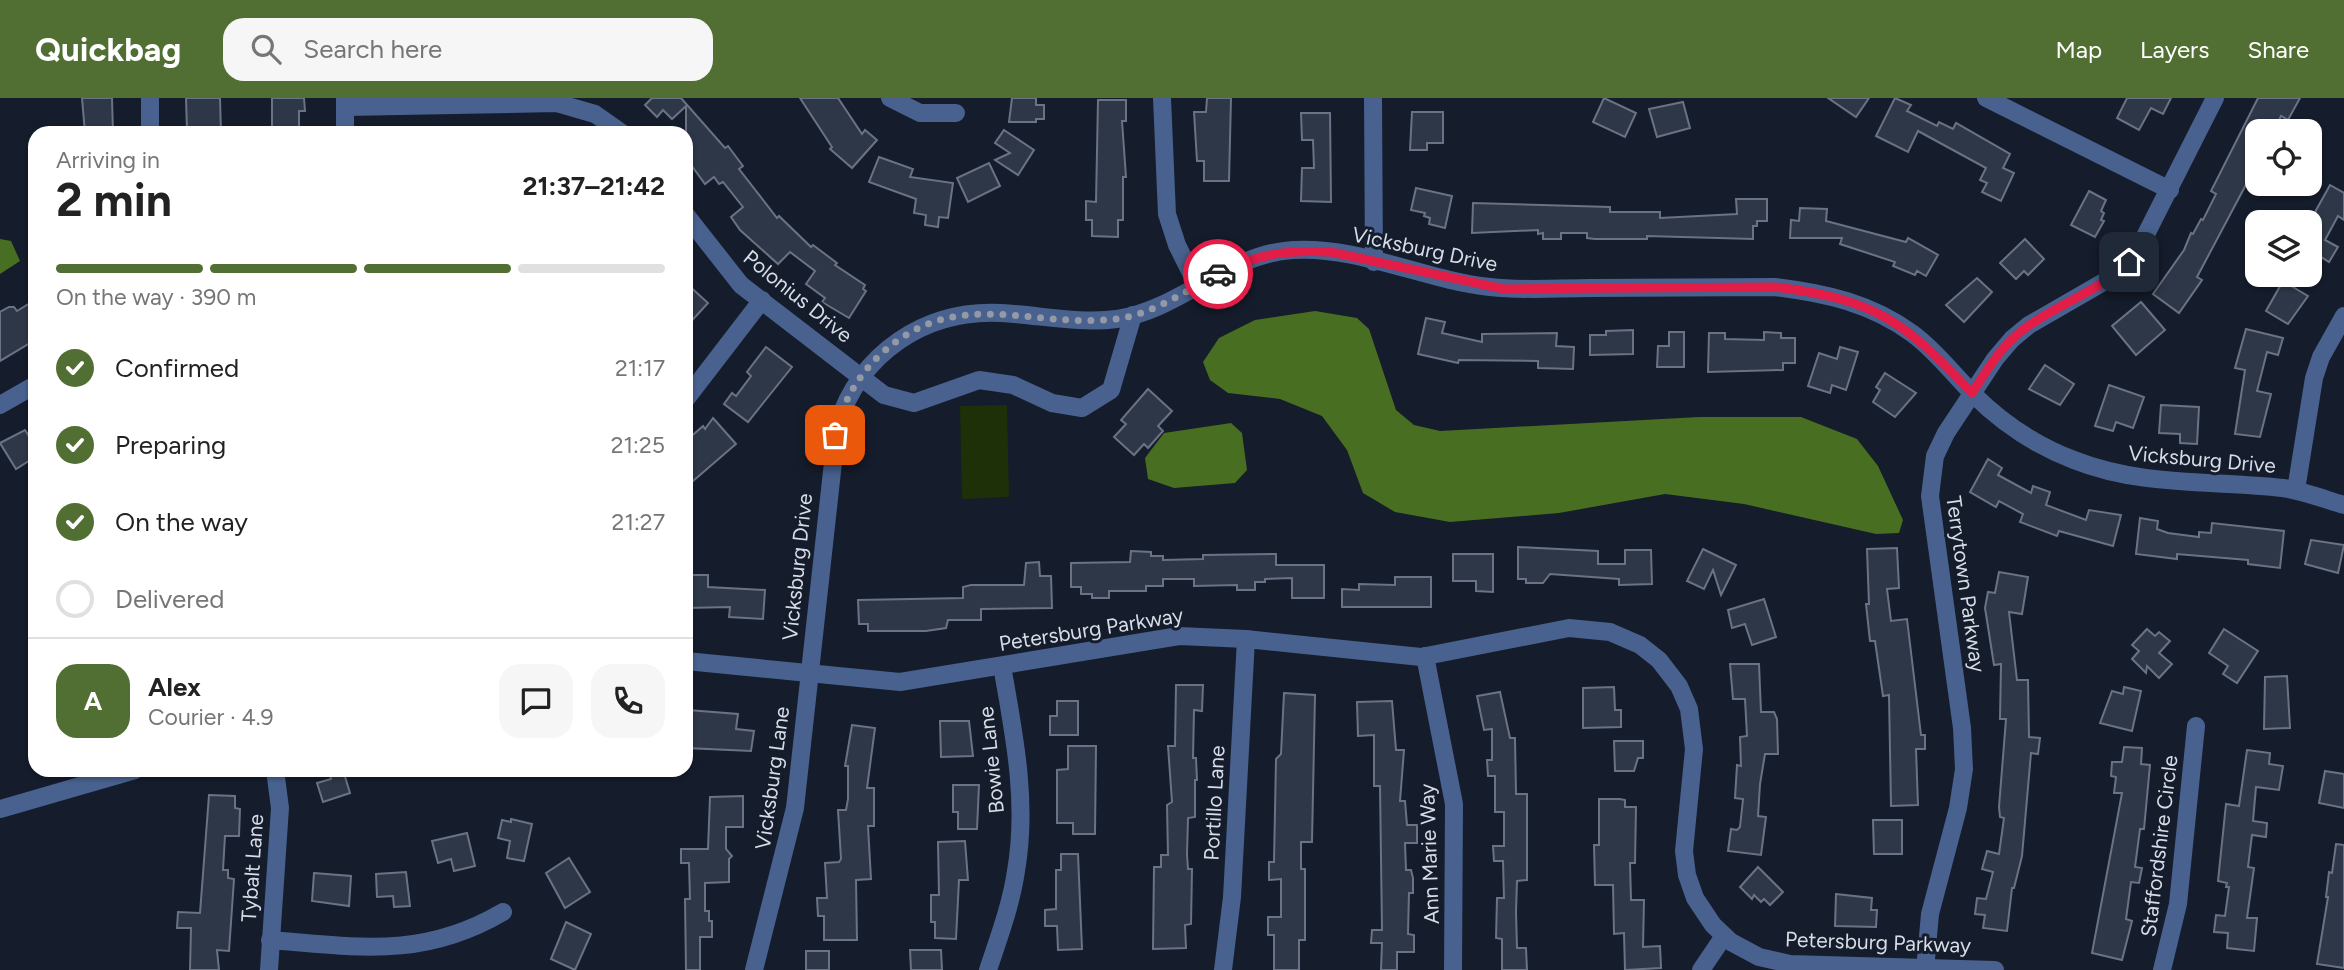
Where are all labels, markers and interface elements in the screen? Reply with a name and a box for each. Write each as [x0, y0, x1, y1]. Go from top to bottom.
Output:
search box [223, 18, 713, 81]
text: Quickbag [35, 30, 181, 69]
icon: search [247, 30, 285, 68]
text: Search here [303, 33, 442, 65]
text: Map [2055, 35, 2102, 64]
text: Layers [2140, 35, 2209, 64]
text: Share [2247, 35, 2309, 64]
map controls [2245, 119, 2322, 287]
button: locate [2245, 119, 2322, 196]
text: Arriving in [56, 146, 160, 174]
text: 21:37–21:42 [523, 170, 665, 202]
text: 2 min [56, 172, 172, 228]
button: layers [2245, 210, 2322, 287]
street label: Vicksburg Drive [1350, 221, 1500, 277]
pin [2099, 232, 2159, 292]
courier [1183, 239, 1253, 309]
icon: home [2110, 243, 2148, 281]
street label: Polonius Drive [739, 245, 857, 347]
icon: car [1199, 255, 1237, 293]
text: On the way · 390 m [56, 283, 256, 311]
icon: check [56, 349, 94, 387]
text: Confirmed [115, 352, 239, 384]
text: 21:17 [615, 354, 665, 382]
pin [805, 405, 865, 465]
icon: bag [816, 416, 854, 454]
icon: check [56, 426, 94, 464]
text: Preparing [115, 429, 226, 461]
text: 21:25 [611, 431, 665, 459]
street label: Vicksburg Drive [2127, 440, 2277, 478]
street label: Vicksburg Drive [777, 492, 817, 642]
street label: Terrytown Parkway [1941, 494, 1991, 674]
icon: check [56, 503, 94, 541]
text: On the way [115, 506, 248, 538]
text: 21:27 [612, 508, 665, 536]
text: Delivered [115, 583, 224, 615]
street label: Petersburg Parkway [997, 602, 1185, 656]
button: chat [499, 664, 573, 738]
button: phone [591, 664, 665, 738]
text: Alex [148, 671, 201, 703]
text: A [84, 685, 102, 717]
text: Courier · 4.9 [148, 703, 274, 731]
street label: Vicksburg Lane [750, 705, 794, 851]
street label: Bowie Lane [973, 705, 1009, 815]
street label: Portillo Lane [1198, 745, 1230, 861]
street label: Staffordshire Circle [2135, 754, 2183, 938]
street label: Ann Marie Way [1414, 783, 1444, 925]
street label: Tybalt Lane [236, 813, 268, 923]
street label: Petersburg Parkway [1785, 926, 1971, 958]

